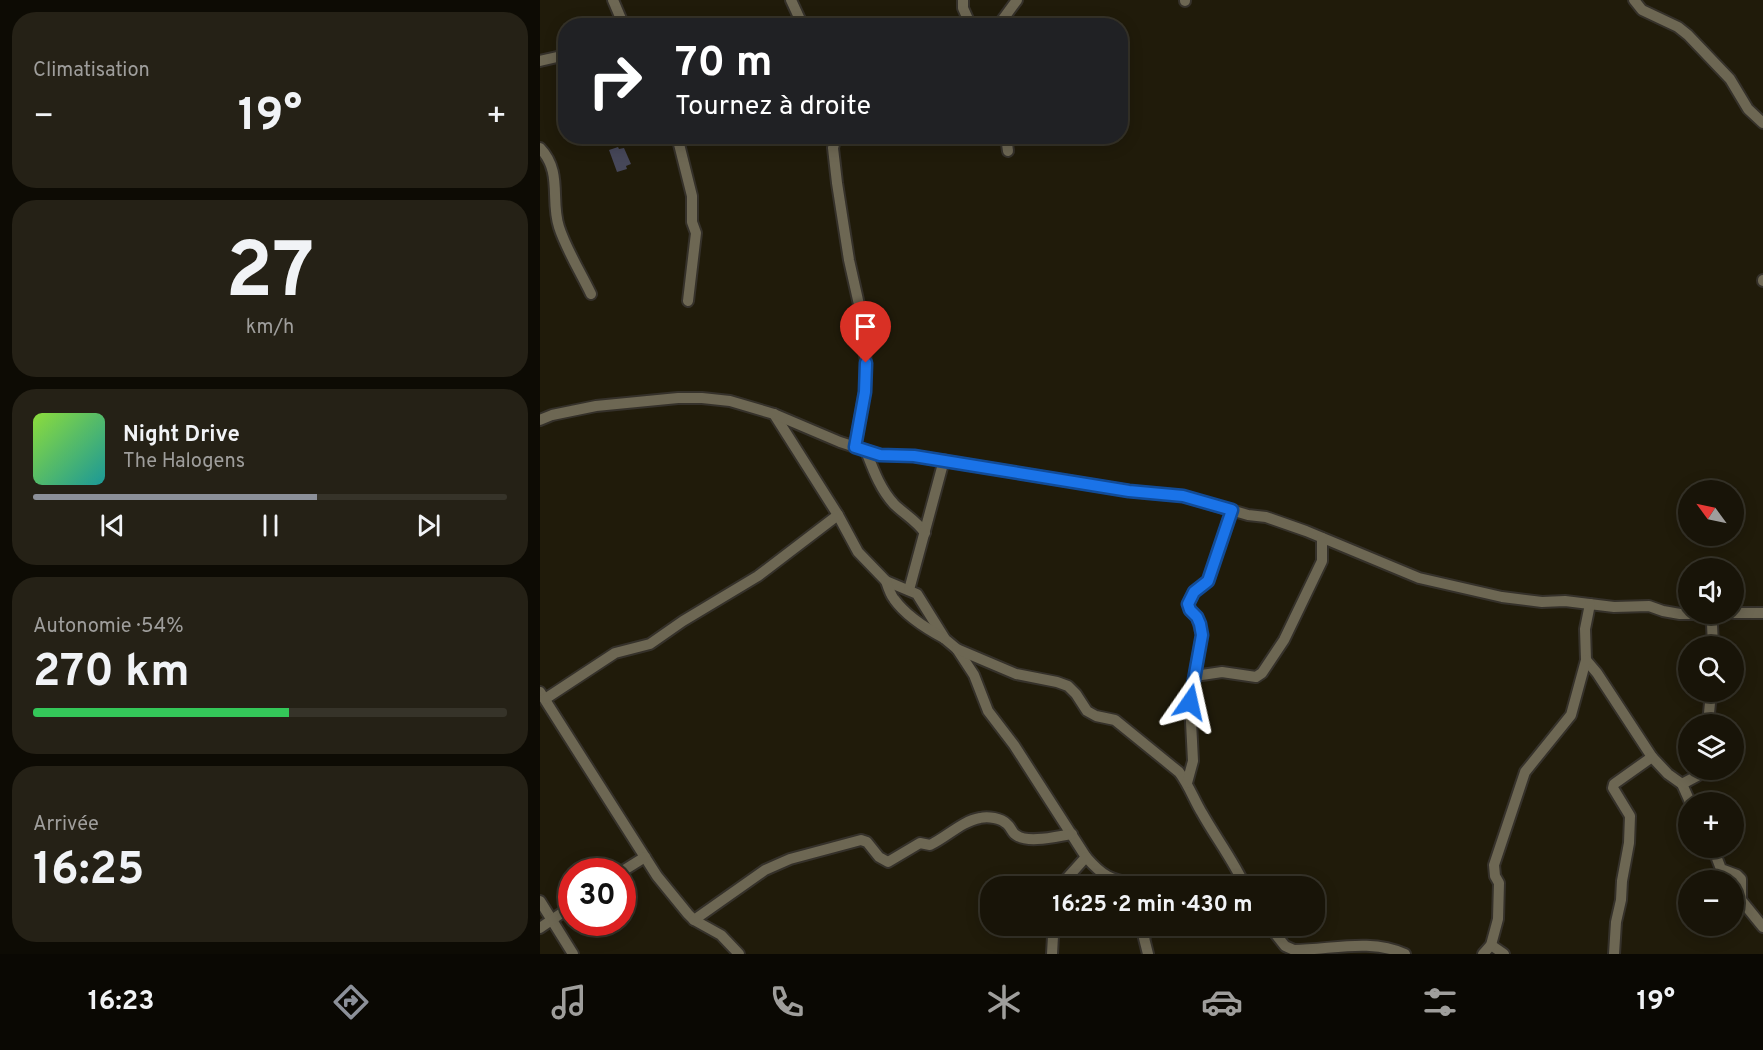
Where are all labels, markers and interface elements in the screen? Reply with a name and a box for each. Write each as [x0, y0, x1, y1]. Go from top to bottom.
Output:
text: 70 m [675, 38, 773, 91]
icon: right [576, 42, 654, 120]
text: Climatisation [33, 58, 150, 84]
text: 19° [238, 89, 302, 146]
text: Tournez à droite [675, 90, 871, 124]
text: − [33, 97, 54, 139]
text: + [486, 97, 507, 139]
text: 27 [226, 226, 314, 325]
pin [840, 301, 891, 363]
icon: arrive [849, 310, 882, 343]
text: km/h [246, 315, 294, 341]
text: Night Drive [123, 422, 240, 449]
text: The Halogens [123, 449, 245, 475]
north arrow [1678, 480, 1744, 546]
map controls [1678, 480, 1744, 936]
icon: previous [96, 509, 129, 542]
icon: pause [254, 509, 287, 542]
icon: next [412, 509, 445, 542]
button: sound [1678, 558, 1744, 624]
text: Autonomie · 54% [33, 614, 184, 640]
button: search [1678, 636, 1744, 702]
text: 270 km [33, 645, 190, 702]
position arrow [1158, 670, 1222, 734]
button: layers [1678, 714, 1744, 780]
button: + [1678, 792, 1744, 858]
text: Arrivée [33, 812, 99, 838]
text: 16:25 [33, 843, 145, 900]
speed limit sign: 30 [558, 858, 636, 936]
button: − [1678, 870, 1744, 936]
text: 16:25 · 2 min · 430 m [1052, 892, 1253, 919]
icon: directions [330, 981, 372, 1023]
icon: music [548, 981, 590, 1023]
icon: phone [766, 981, 808, 1023]
icon: climate [983, 981, 1025, 1023]
icon: car [1201, 981, 1243, 1023]
icon: filters [1419, 981, 1461, 1023]
text: 16:23 [88, 985, 155, 1019]
text: 19° [1636, 985, 1675, 1019]

